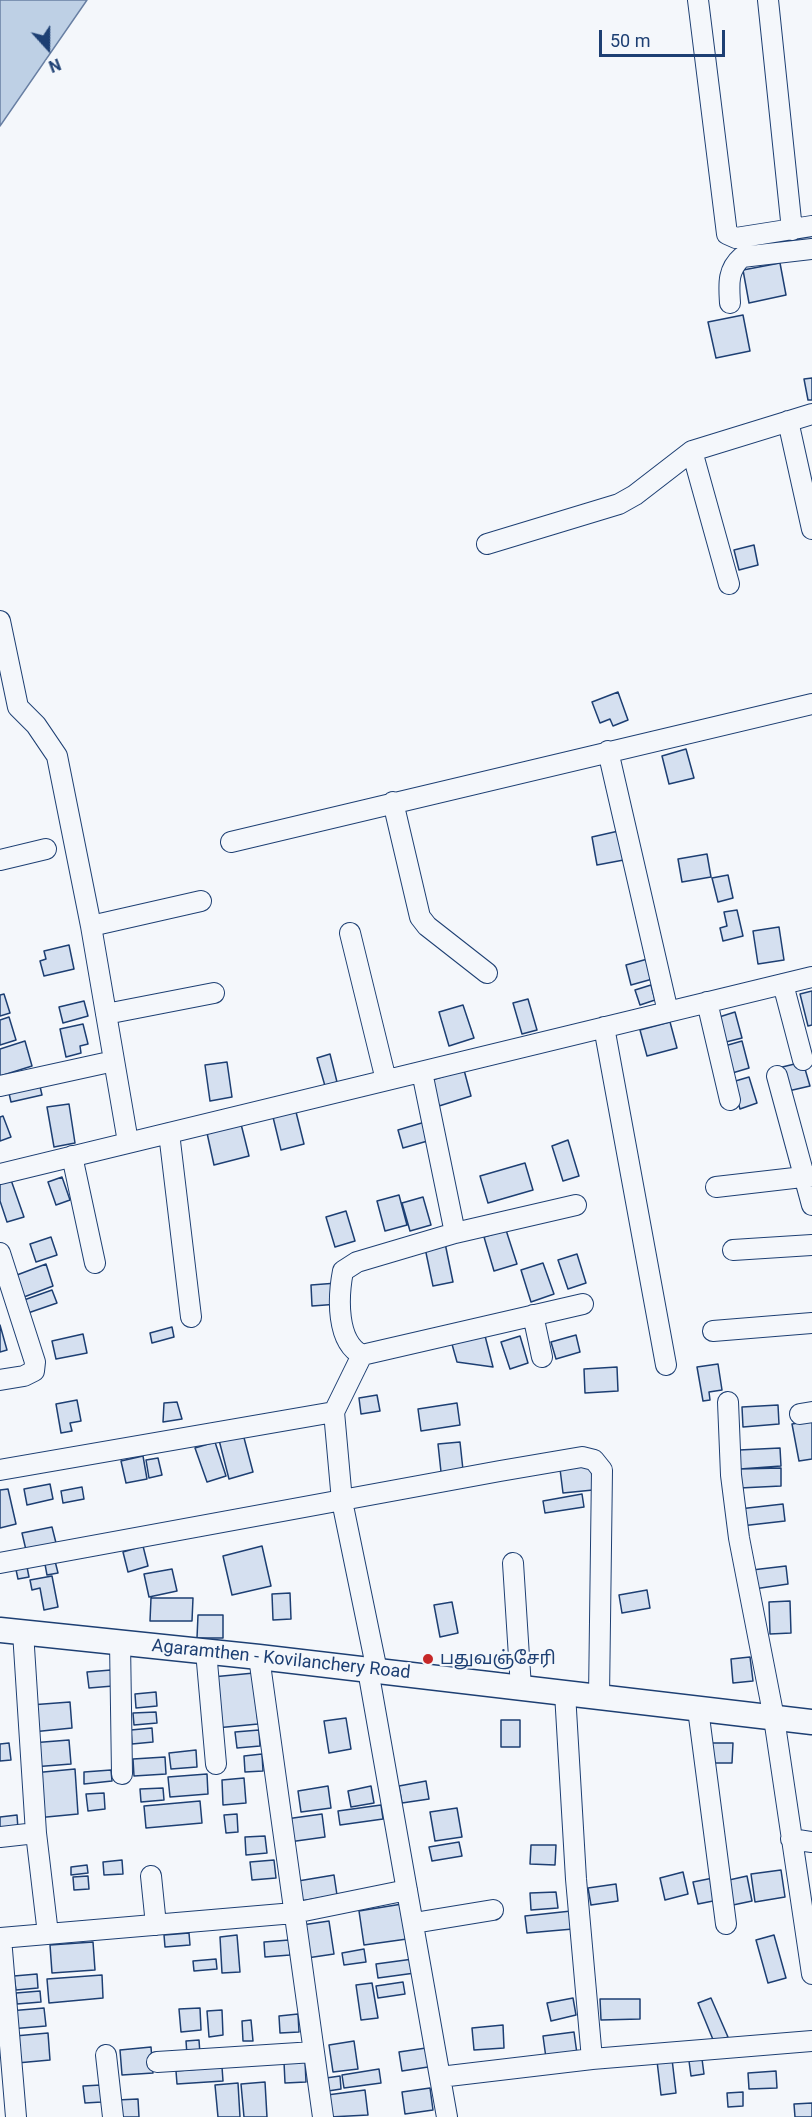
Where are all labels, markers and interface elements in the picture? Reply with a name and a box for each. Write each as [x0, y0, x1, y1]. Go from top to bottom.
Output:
north arrow [18, 18, 78, 78]
scale bar [602, 18, 728, 56]
text: 50 m [610, 30, 650, 51]
text: N [46, 54, 63, 76]
street label: Agaramthen - Kovilanchery Road [151, 1636, 411, 1684]
place label: பதுவஞ்சேரி [440, 1648, 556, 1670]
marker: பதுவஞ்சேரி [421, 1652, 435, 1666]

